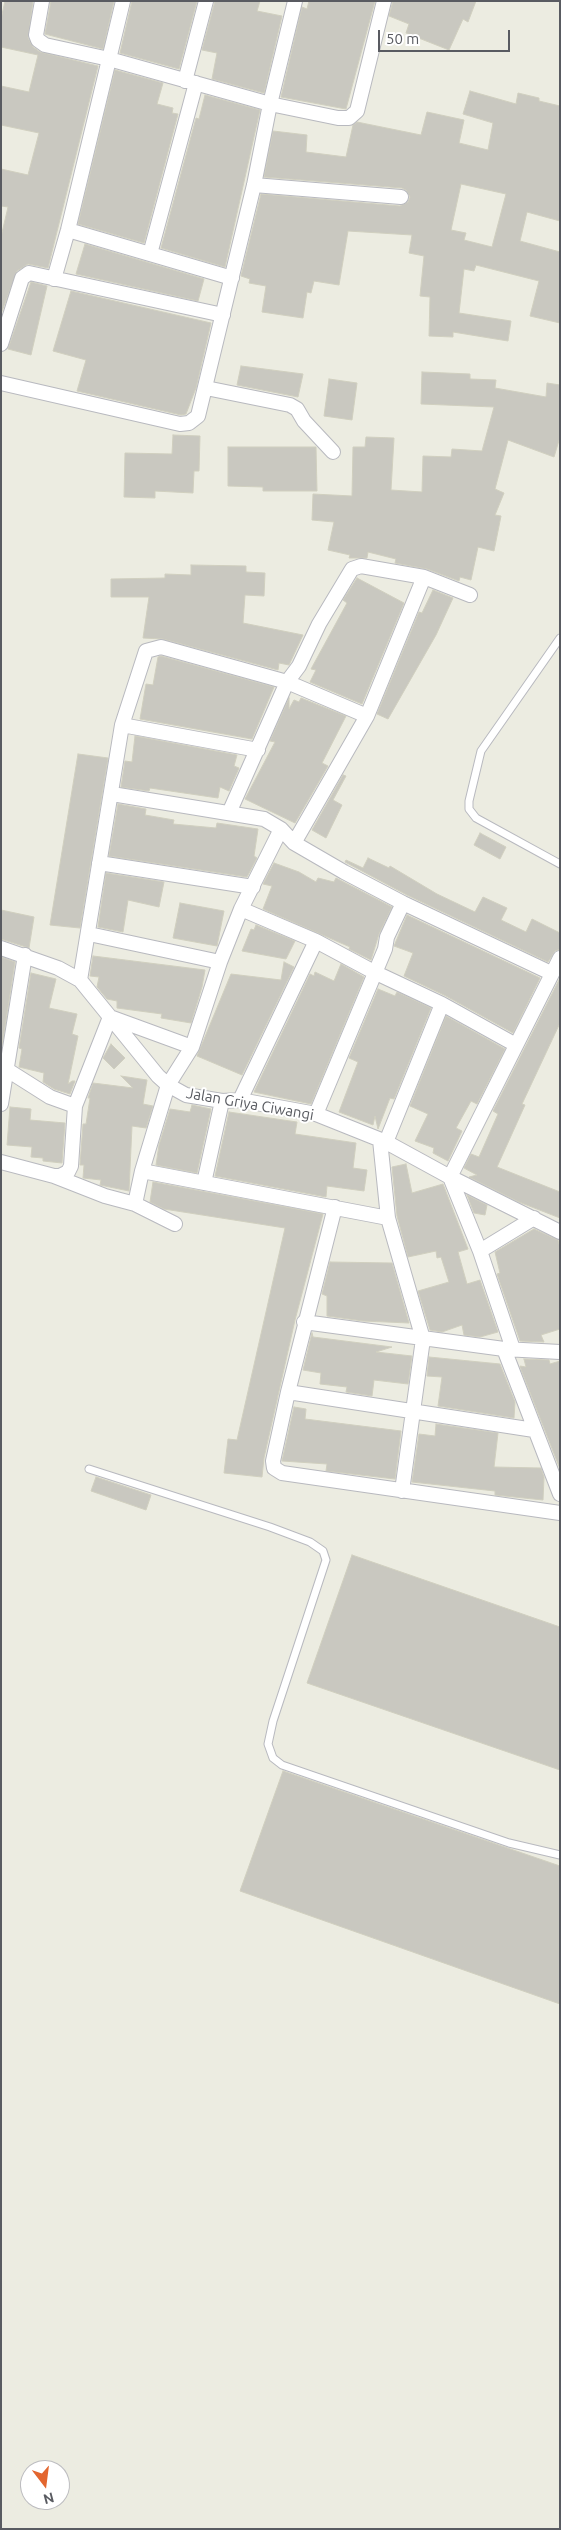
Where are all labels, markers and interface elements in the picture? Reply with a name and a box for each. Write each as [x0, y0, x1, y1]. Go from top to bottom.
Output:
scale bar [381, 20, 514, 52]
text: 50 m [386, 30, 419, 47]
street label: Jalan Griya Ciwangi [185, 1084, 315, 1124]
north arrow [20, 2460, 70, 2510]
text: N [42, 2489, 56, 2508]

